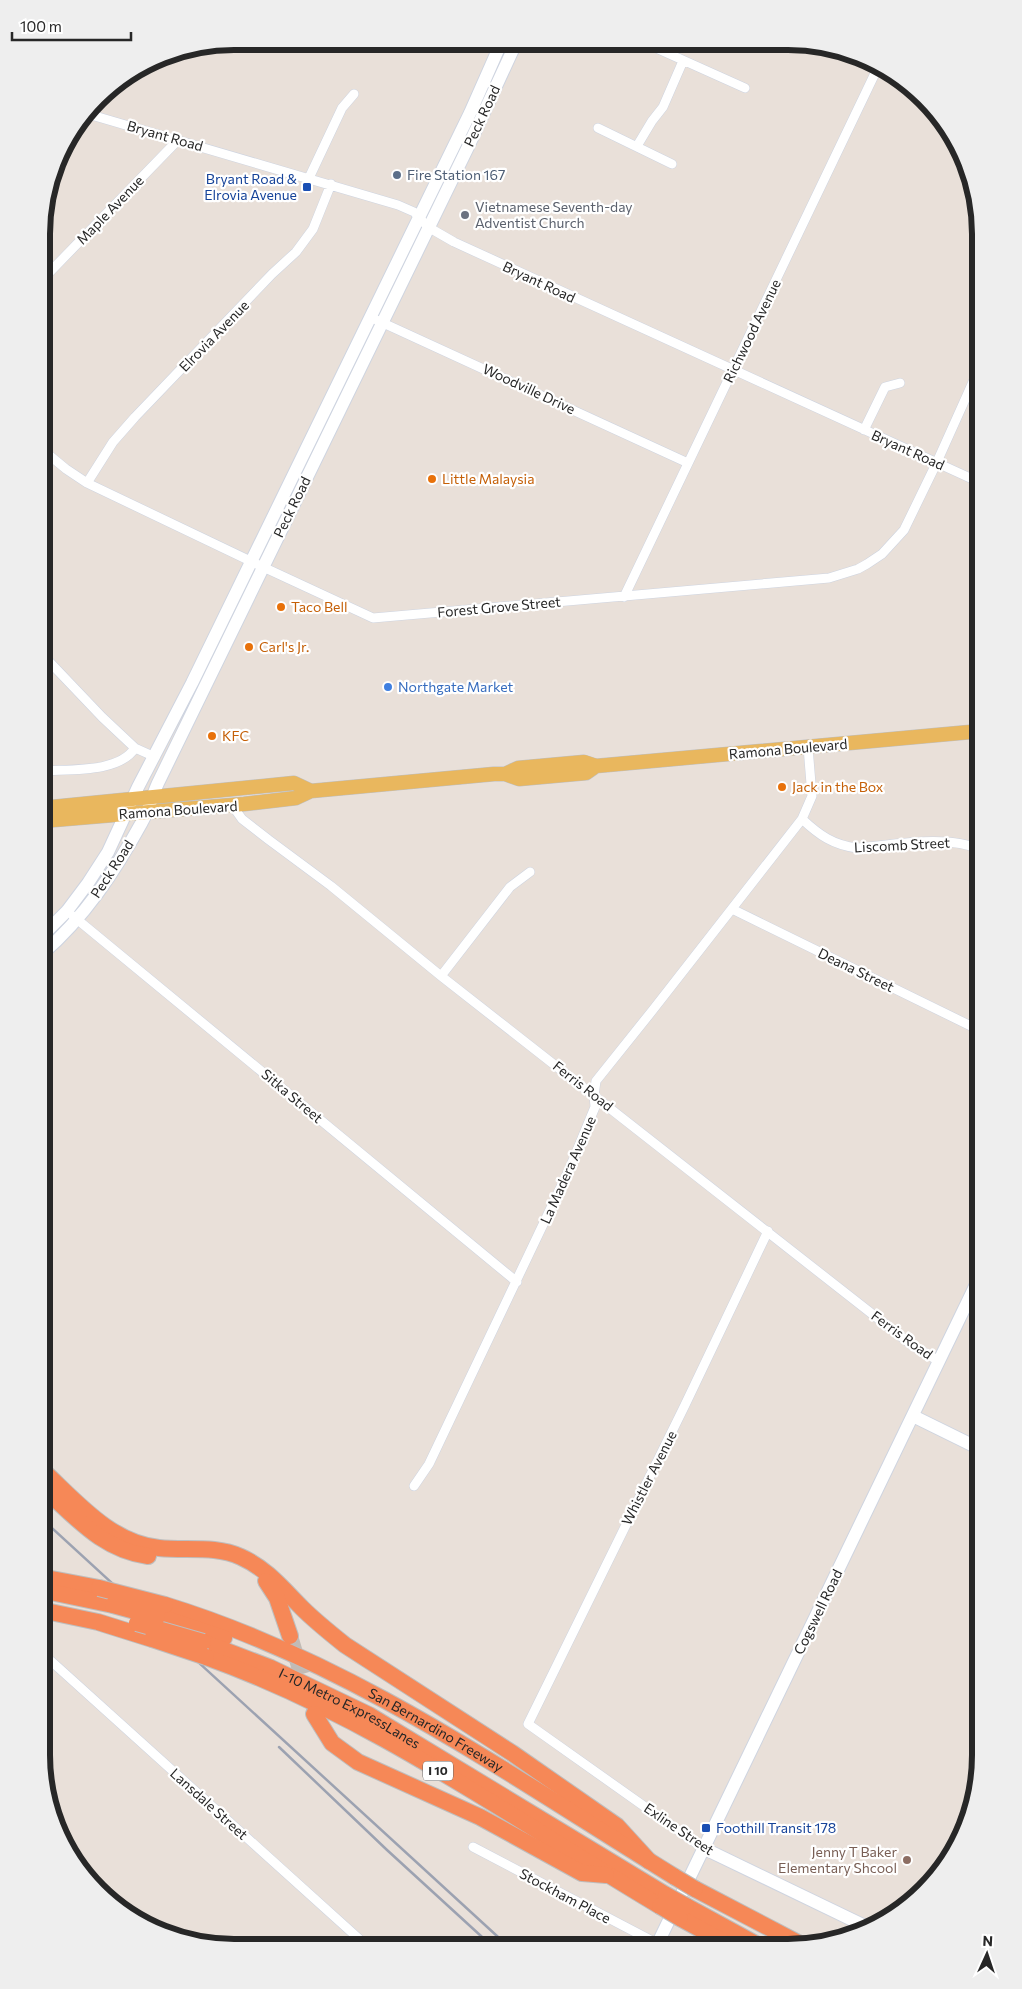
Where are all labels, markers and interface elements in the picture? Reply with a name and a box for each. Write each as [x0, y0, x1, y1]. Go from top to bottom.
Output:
scale bar [12, 10, 131, 42]
text: 100 m [20, 17, 62, 35]
street label: Peck Road [460, 82, 503, 149]
street label: Bryant Road [125, 117, 205, 154]
place label: Fire Station 167 [407, 166, 505, 183]
marker: Fire Station 167 [391, 169, 403, 181]
place label: Bryant Road & Elrovia Avenue [204, 170, 298, 203]
street label: Maple Avenue [73, 172, 147, 248]
marker: Bryant Road & Elrovia Avenue [301, 181, 313, 193]
place label: Vietnamese Seventh-day Adventist Church [475, 198, 633, 231]
marker: Vietnamese Seventh-day Adventist Church [459, 209, 471, 221]
street label: Bryant Road [500, 257, 578, 306]
street label: Richwood Avenue [719, 276, 784, 385]
street label: Elrovia Avenue [175, 296, 252, 375]
street label: Woodville Drive [480, 360, 578, 417]
street label: Bryant Road [869, 426, 947, 473]
place label: Little Malaysia [442, 470, 534, 487]
street label: Peck Road [269, 473, 314, 540]
marker: Little Malaysia [426, 473, 438, 485]
street label: Forest Grove Street [437, 593, 562, 620]
place label: Taco Bell [291, 598, 348, 615]
marker: Taco Bell [275, 601, 287, 613]
place label: Carl's Jr. [259, 638, 309, 655]
marker: Carl's Jr. [243, 641, 255, 653]
place label: Northgate Market [398, 678, 514, 695]
marker: Northgate Market [382, 681, 394, 693]
place label: KFC [222, 727, 249, 744]
marker: KFC [206, 730, 218, 742]
street label: Ramona Boulevard [728, 735, 848, 762]
place label: Jack in the Box [792, 778, 884, 795]
marker: Jack in the Box [776, 781, 788, 793]
street label: Ramona Boulevard [118, 797, 238, 822]
street label: Liscomb Street [854, 833, 951, 856]
street label: Peck Road [87, 836, 137, 901]
street label: Deana Street [815, 944, 897, 995]
street label: Ferris Road [550, 1057, 617, 1114]
street label: Sitka Street [258, 1065, 327, 1126]
street label: La Madera Avenue [536, 1113, 599, 1226]
street label: Ferris Road [868, 1307, 936, 1363]
street label: Whistler Avenue [617, 1428, 680, 1528]
street label: Cogswell Road [790, 1566, 845, 1657]
street label: I-10 Metro ExpressLanes [276, 1664, 423, 1752]
street label: San Bernardino Freeway [366, 1684, 507, 1775]
road number: I 10 [423, 1762, 453, 1780]
street label: Lansdale Street [167, 1764, 252, 1843]
street label: Exline Street [641, 1799, 718, 1858]
place label: Foothill Transit 178 [716, 1819, 836, 1836]
marker: Foothill Transit 178 [700, 1822, 712, 1834]
place label: Jenny T Baker Elementary Shcool [778, 1843, 897, 1876]
marker: Jenny T Baker Elementary Shcool [901, 1854, 913, 1866]
street label: Stockham Place [517, 1864, 614, 1927]
north arrow [962, 1929, 1012, 1979]
text: N [982, 1932, 993, 1949]

